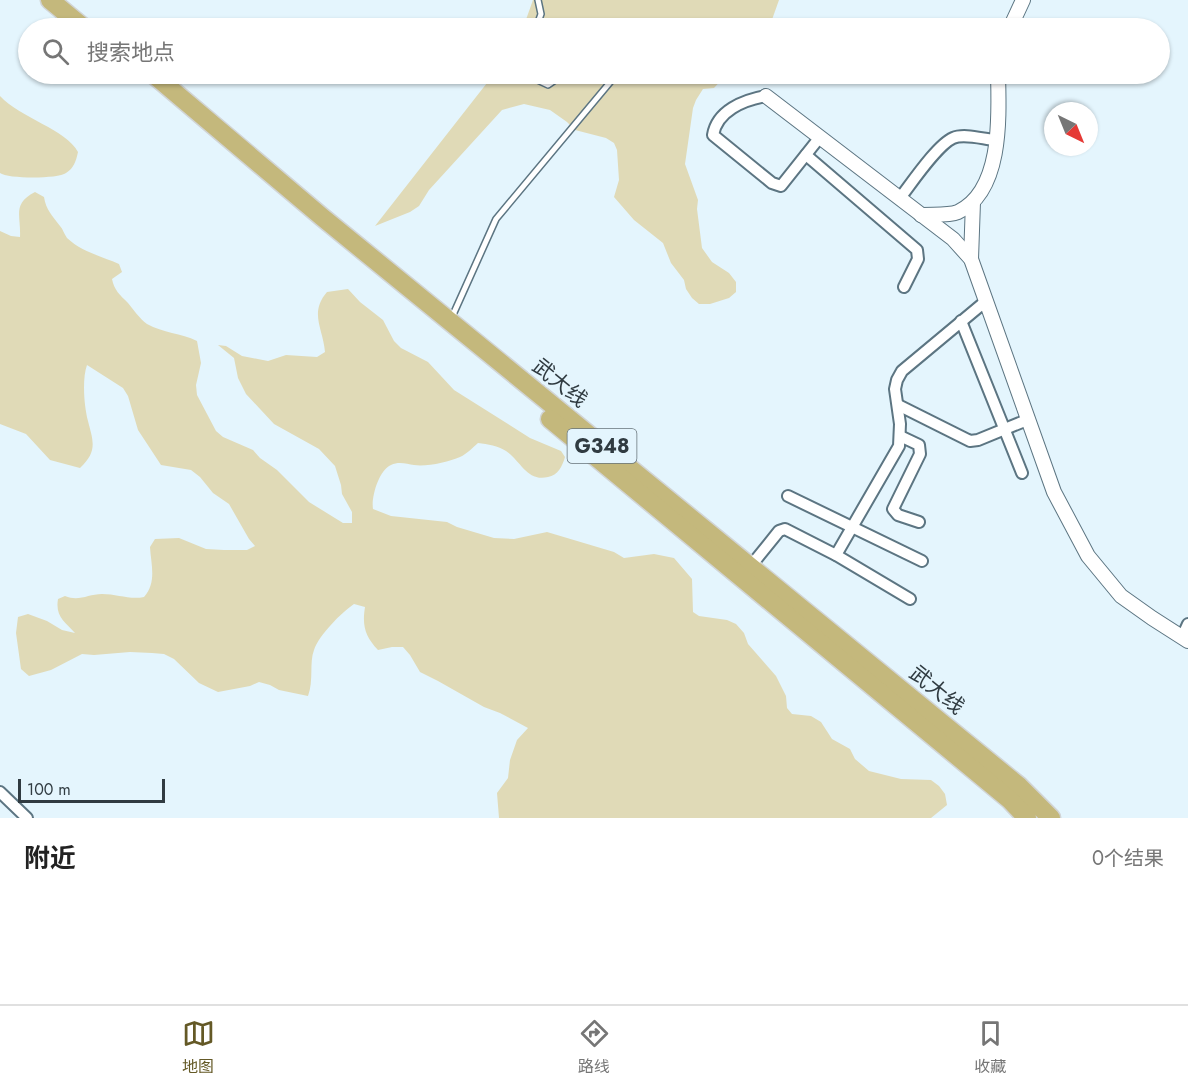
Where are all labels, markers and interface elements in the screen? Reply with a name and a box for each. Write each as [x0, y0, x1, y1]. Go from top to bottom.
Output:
search box [18, 18, 1170, 84]
icon: search [39, 35, 72, 68]
text: 搜索地点 [87, 36, 175, 68]
north arrow [1044, 102, 1098, 156]
street label: 武大线 [526, 352, 594, 414]
road number: G348 [568, 429, 636, 463]
street label: 武大线 [903, 659, 971, 721]
scale bar [18, 776, 165, 804]
text: 100 m [27, 778, 71, 801]
text: 附近 [24, 839, 76, 877]
text: 0个结果 [1092, 844, 1164, 873]
tab: 地图 [182, 1017, 215, 1078]
tab: 路线 [578, 1017, 611, 1078]
tab: 收藏 [974, 1017, 1007, 1078]

